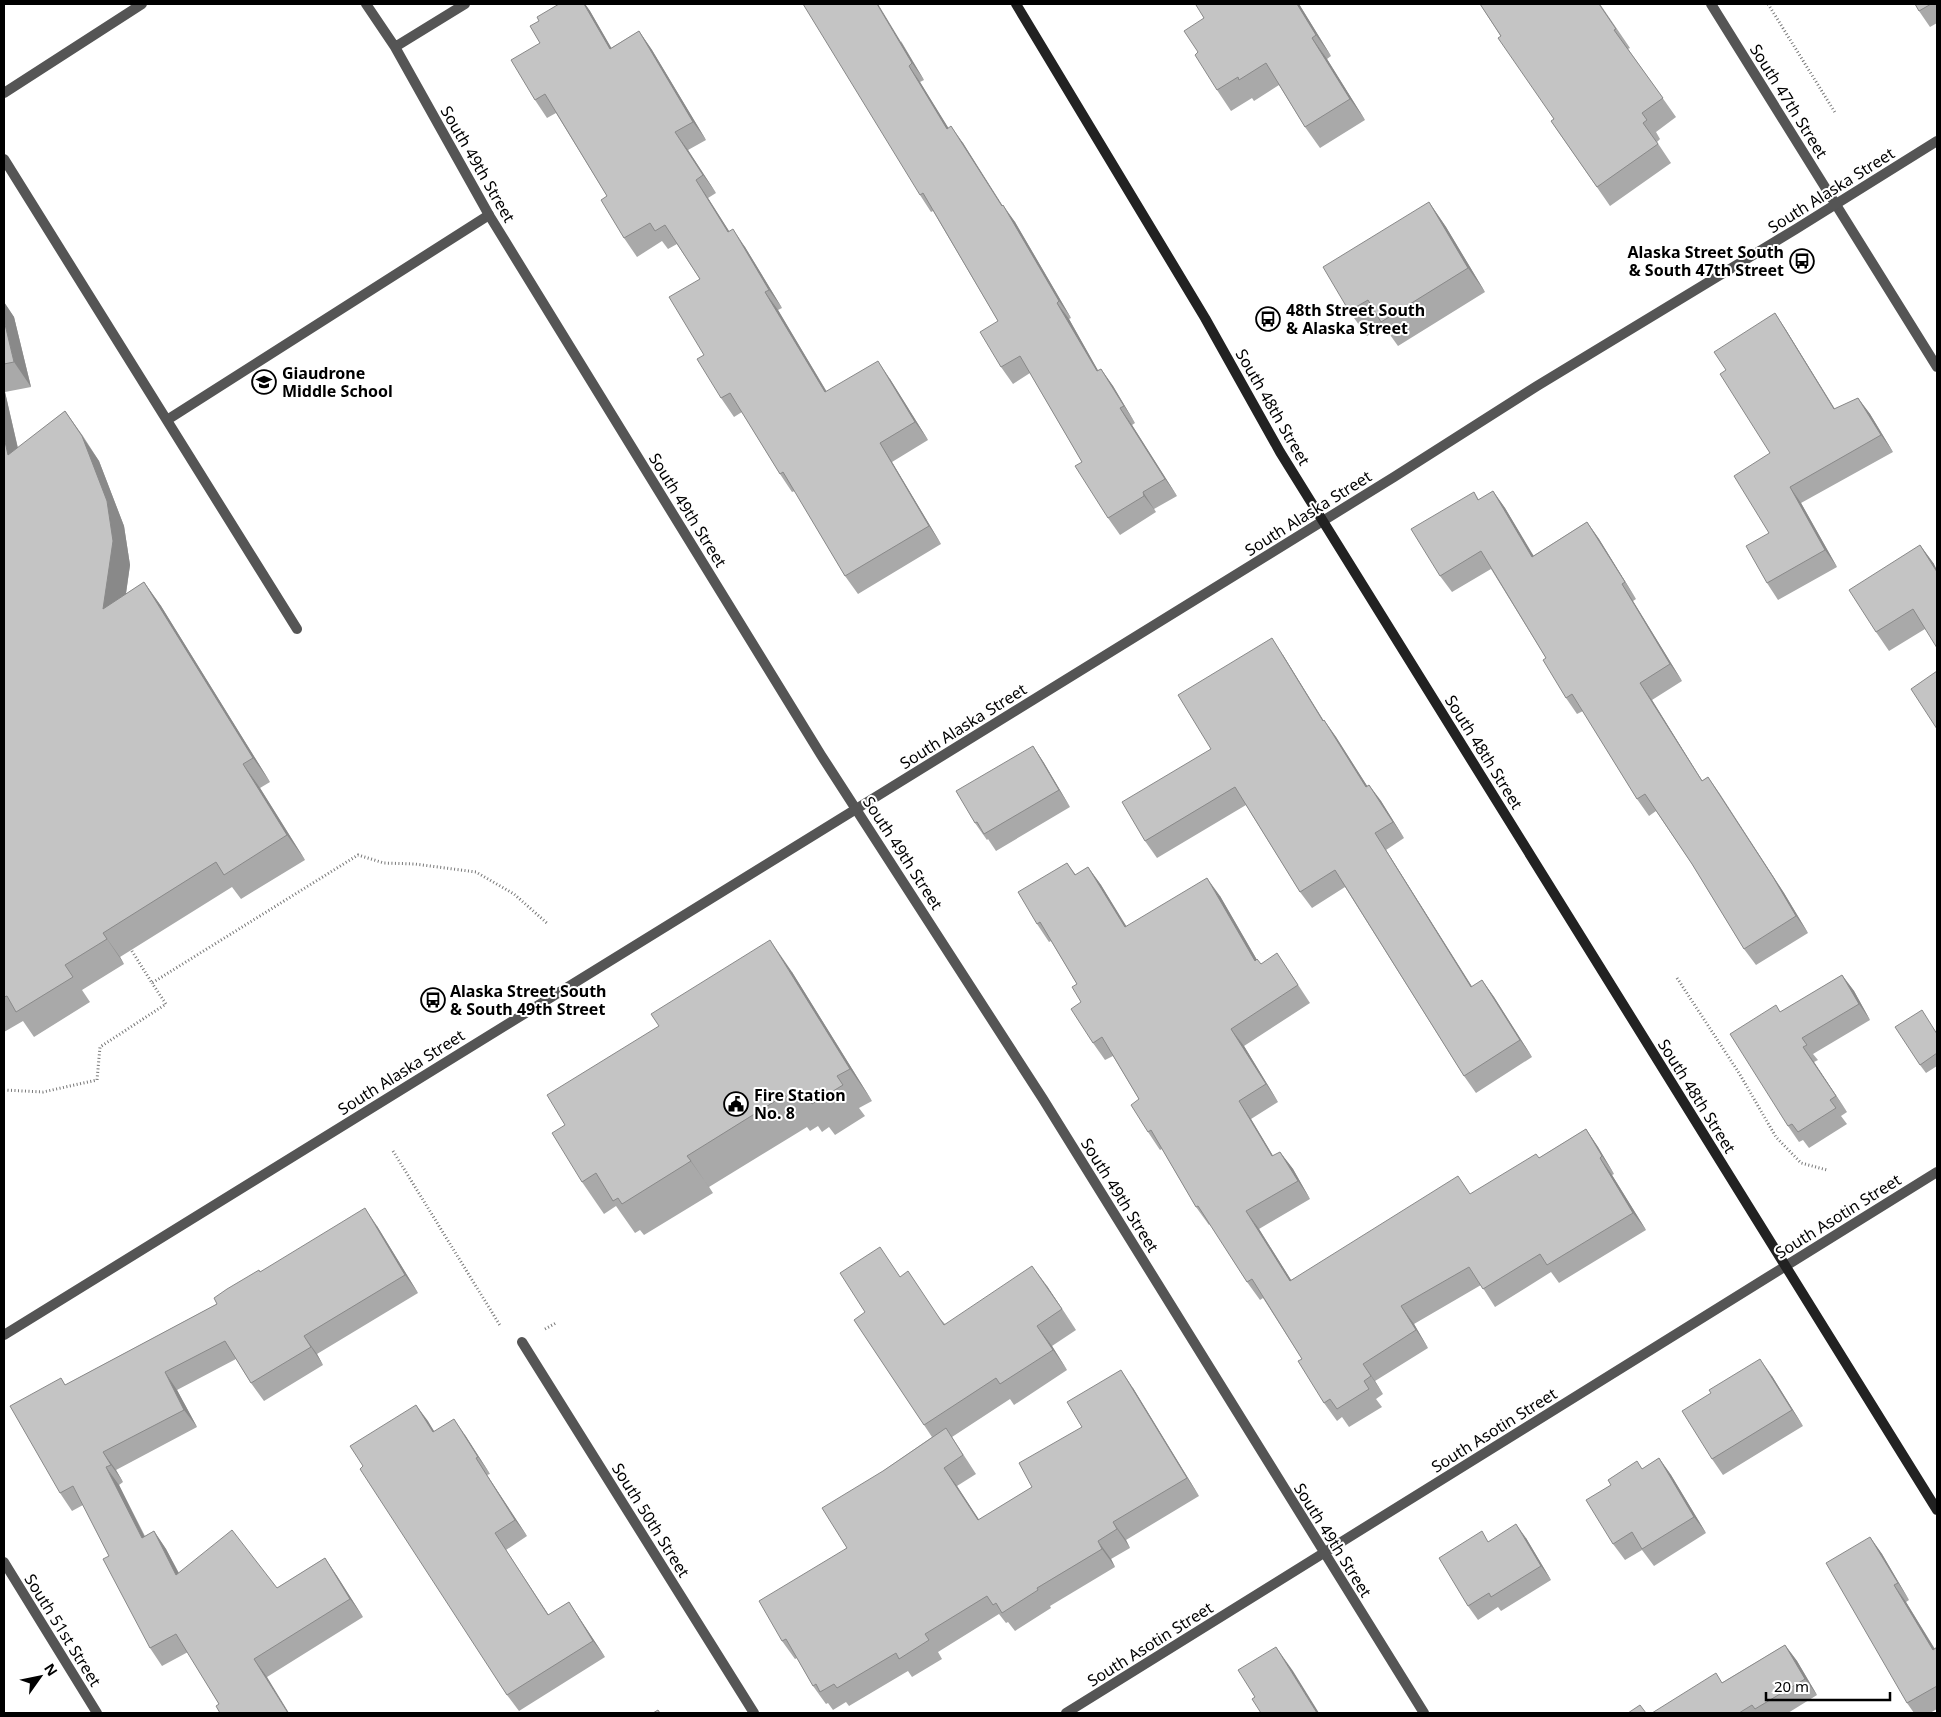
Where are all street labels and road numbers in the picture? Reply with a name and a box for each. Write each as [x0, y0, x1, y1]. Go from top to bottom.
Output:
street label: South 47th Street [1745, 40, 1833, 163]
street label: South 49th Street [436, 102, 520, 226]
street label: South Alaska Street [1763, 142, 1899, 238]
street label: South 48th Street [1231, 345, 1315, 469]
street label: South 49th Street [644, 449, 732, 572]
street label: South Alaska Street [1240, 465, 1376, 561]
street label: South Alaska Street [895, 678, 1031, 774]
street label: South 48th Street [1440, 691, 1528, 814]
street label: South 49th Street [858, 792, 948, 914]
street label: South Alaska Street [333, 1024, 469, 1120]
street label: South 48th Street [1653, 1035, 1741, 1158]
street label: South 49th Street [1076, 1134, 1164, 1257]
street label: South Asotin Street [1771, 1168, 1905, 1264]
street label: South Asotin Street [1427, 1382, 1561, 1478]
street label: South 50th Street [607, 1459, 695, 1582]
street label: South 49th Street [1289, 1479, 1377, 1602]
street label: South 51st Street [20, 1570, 107, 1691]
street label: South Asotin Street [1083, 1596, 1217, 1692]

